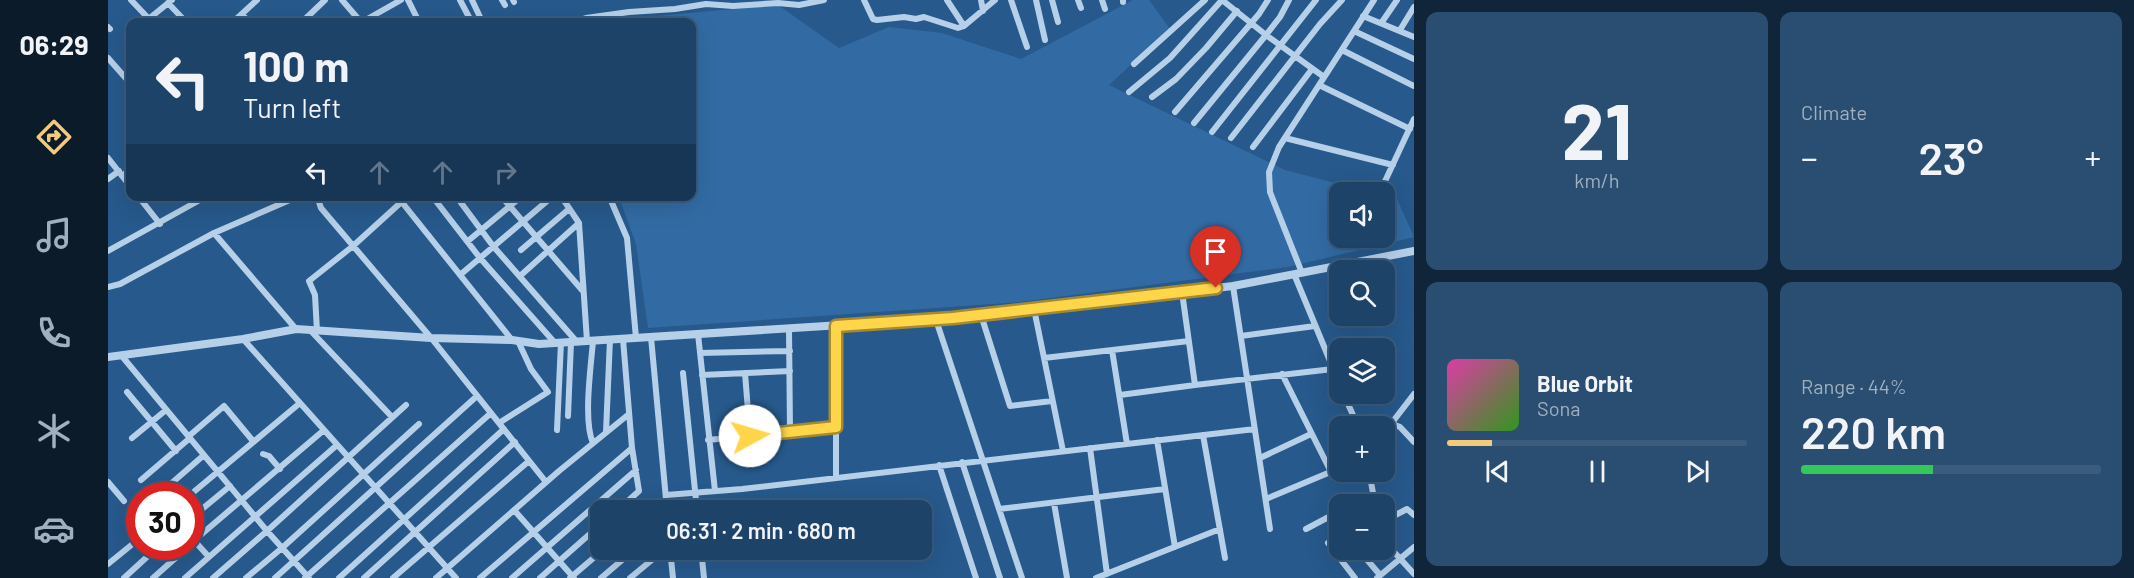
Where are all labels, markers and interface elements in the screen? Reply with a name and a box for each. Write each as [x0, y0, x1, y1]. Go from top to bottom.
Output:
text: 06:29 [19, 28, 89, 60]
text: 100 m [243, 40, 349, 90]
icon: left [144, 42, 222, 120]
text: 21 [1562, 82, 1632, 176]
text: Turn left [243, 91, 341, 123]
text: Climate [1801, 100, 1867, 124]
icon: directions [33, 116, 75, 158]
text: 23° [1918, 130, 1984, 184]
text: − [1801, 137, 1818, 177]
text: + [2085, 137, 2101, 177]
icon: left [300, 156, 333, 189]
icon: ahead [363, 156, 396, 189]
icon: ahead [426, 156, 459, 189]
icon: right [489, 156, 522, 189]
text: km/h [1574, 168, 1620, 192]
map controls [1329, 182, 1395, 560]
button: sound [1329, 182, 1395, 248]
icon: music [33, 214, 75, 256]
pin [1190, 226, 1241, 288]
icon: arrive [1199, 235, 1232, 268]
button: search [1329, 260, 1395, 326]
icon: phone [33, 312, 75, 354]
button: layers [1329, 338, 1395, 404]
text: Blue Orbit [1537, 370, 1633, 396]
text: Range · 44% [1801, 374, 1907, 398]
text: Sona [1537, 396, 1581, 420]
position arrow [718, 404, 782, 468]
text: 220 km [1801, 404, 1946, 458]
icon: climate [33, 410, 75, 452]
button: + [1329, 416, 1395, 482]
icon: previous [1481, 455, 1514, 488]
icon: pause [1581, 455, 1614, 488]
icon: next [1681, 455, 1714, 488]
speed limit sign: 30 [126, 482, 204, 560]
button: − [1329, 494, 1395, 560]
icon: car [33, 508, 75, 550]
text: 06:31 · 2 min · 680 m [666, 517, 856, 543]

